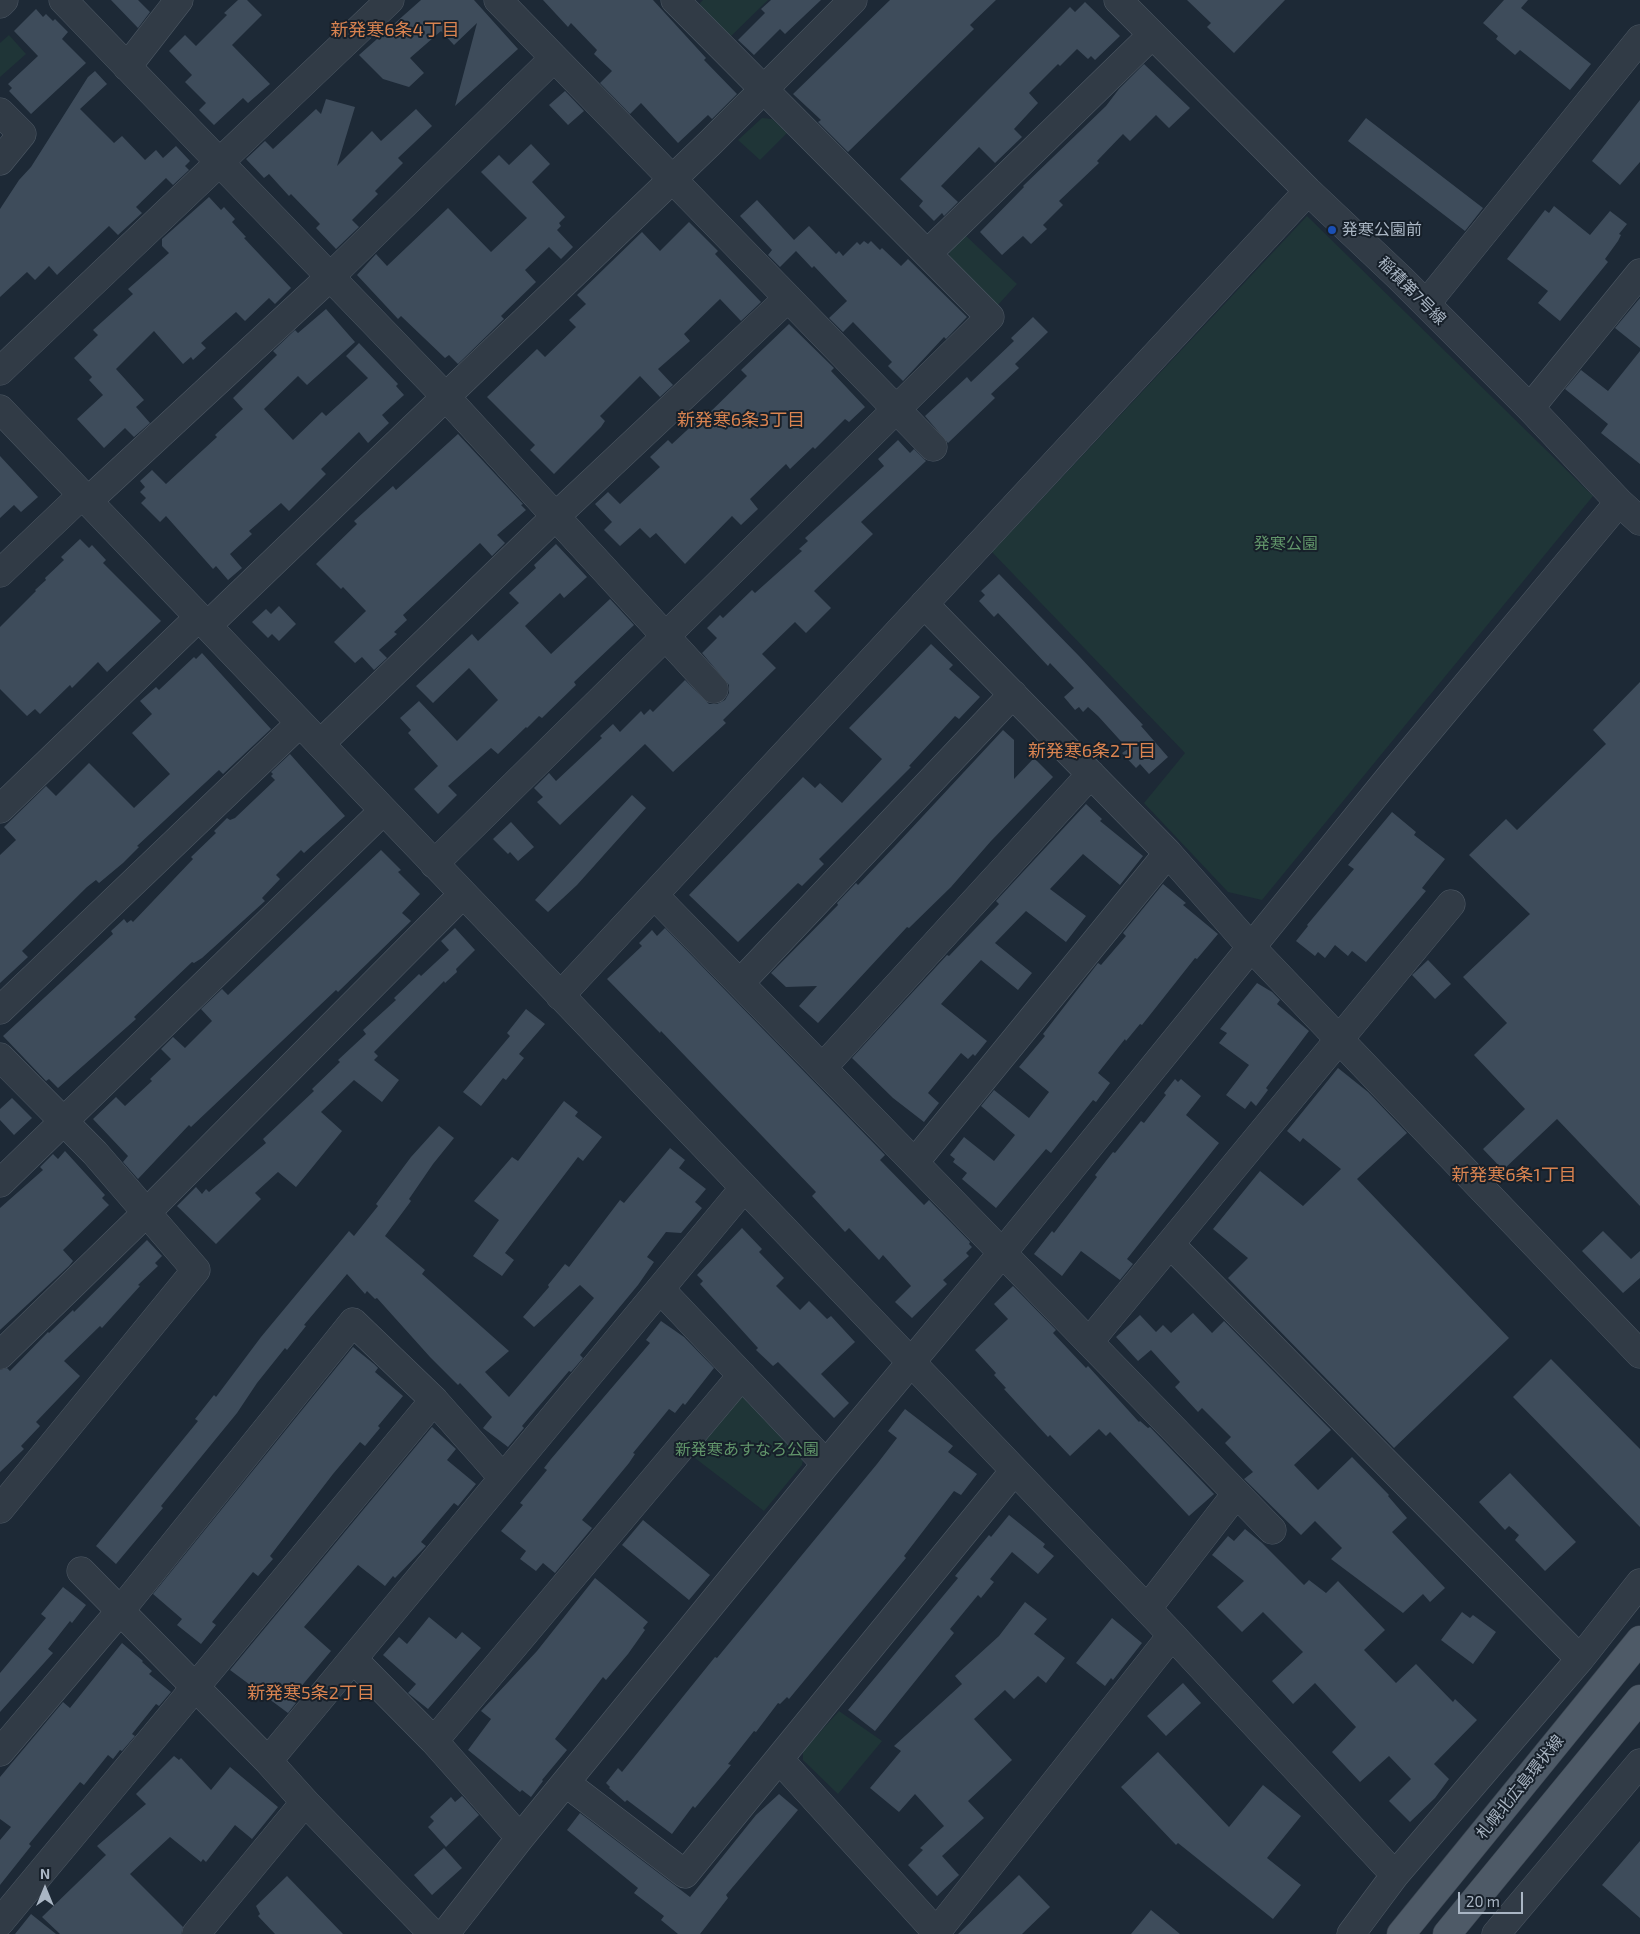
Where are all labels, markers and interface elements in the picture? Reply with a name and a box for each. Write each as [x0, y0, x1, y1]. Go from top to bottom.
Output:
district label: 新発寒6条4丁目 [330, 19, 460, 41]
place label: 発寒公園前 [1342, 220, 1422, 240]
marker: 発寒公園前 [1326, 224, 1338, 236]
street label: 稲積第7号線 [1374, 253, 1450, 329]
district label: 新発寒6条3丁目 [677, 409, 805, 431]
park label: 発寒公園 [1254, 534, 1318, 554]
district label: 新発寒6条2丁目 [1028, 740, 1156, 762]
district label: 新発寒6条1丁目 [1451, 1164, 1577, 1186]
park label: 新発寒あすなろ公園 [675, 1440, 819, 1460]
district label: 新発寒5条2丁目 [247, 1682, 375, 1704]
street label: 札幌北広島環状線 [1472, 1731, 1568, 1843]
north arrow [20, 1864, 70, 1914]
text: N [40, 1865, 50, 1882]
scale bar [1460, 1882, 1525, 1914]
text: 20 m [1466, 1892, 1500, 1910]

